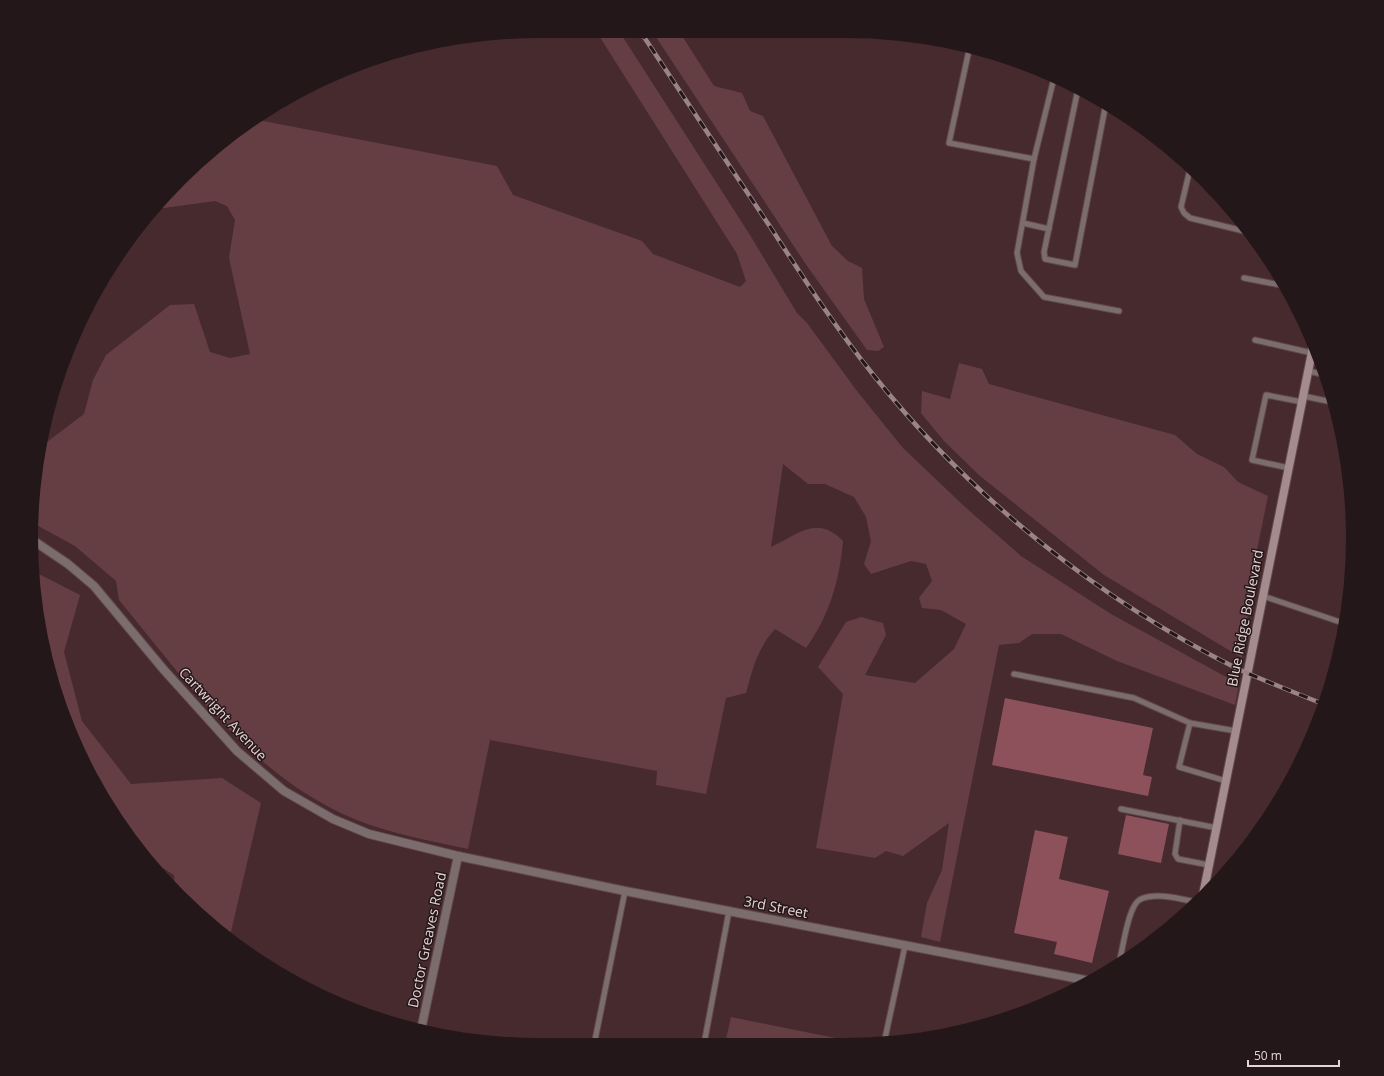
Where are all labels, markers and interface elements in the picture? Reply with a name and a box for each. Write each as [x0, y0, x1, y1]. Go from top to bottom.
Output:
street label: Blue Ridge Boulevard [1222, 548, 1267, 688]
street label: Cartwright Avenue [175, 663, 272, 764]
street label: Doctor Greaves Road [403, 870, 450, 1009]
street label: 3rd Street [742, 891, 810, 922]
scale bar [1248, 1042, 1339, 1068]
text: 50 m [1254, 1047, 1282, 1064]

